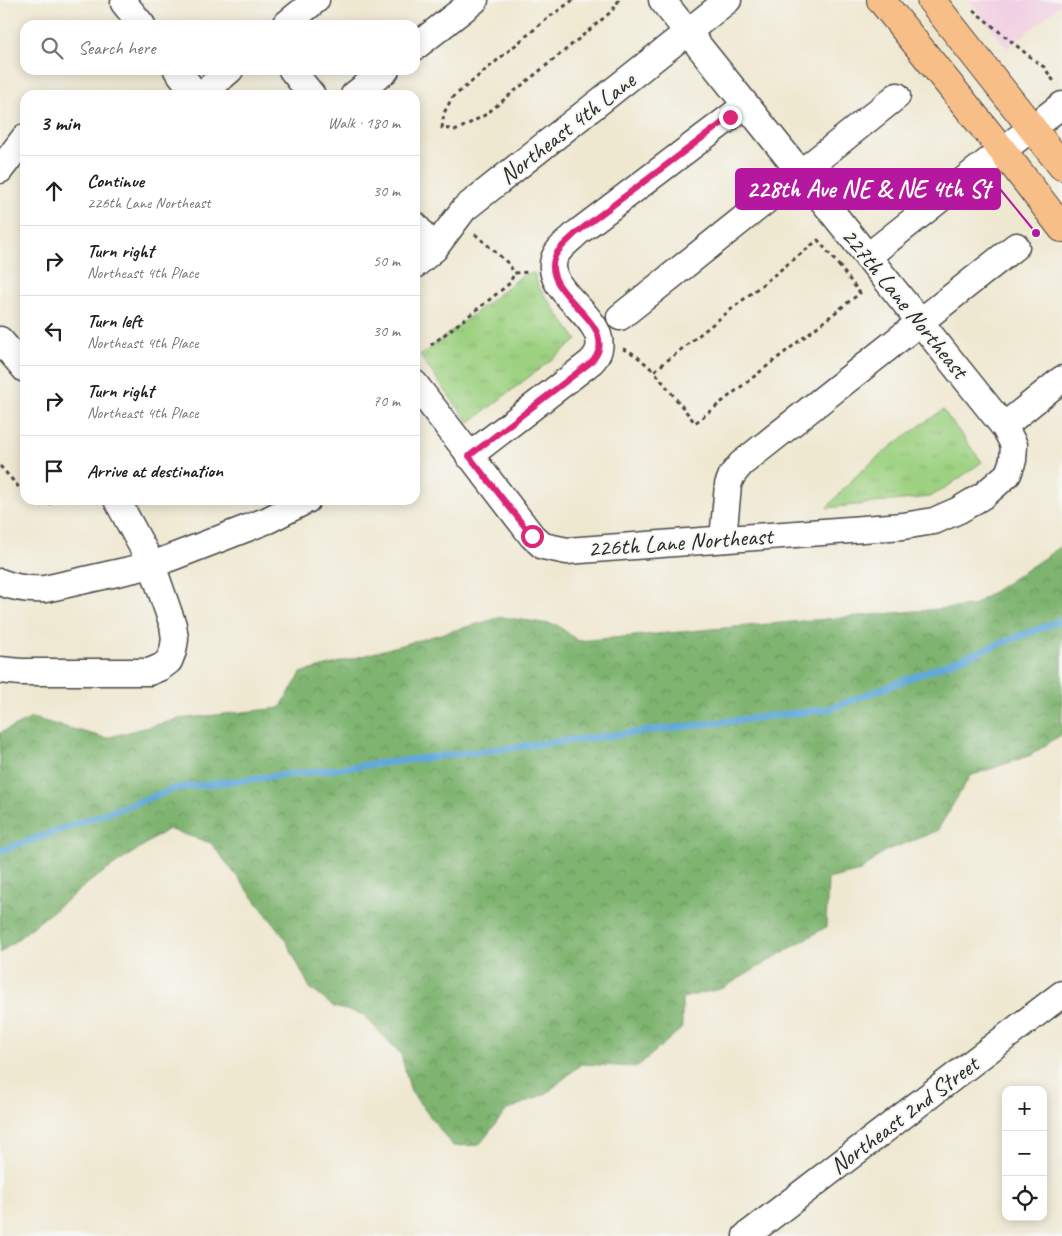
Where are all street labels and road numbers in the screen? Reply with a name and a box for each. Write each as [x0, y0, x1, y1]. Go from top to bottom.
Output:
street label: Northeast 4th Lane [493, 64, 643, 191]
street label: 227th Lane Northeast [835, 222, 976, 386]
street label: 226th Lane Northeast [587, 520, 775, 563]
street label: Northeast 2nd Street [824, 1048, 986, 1181]

